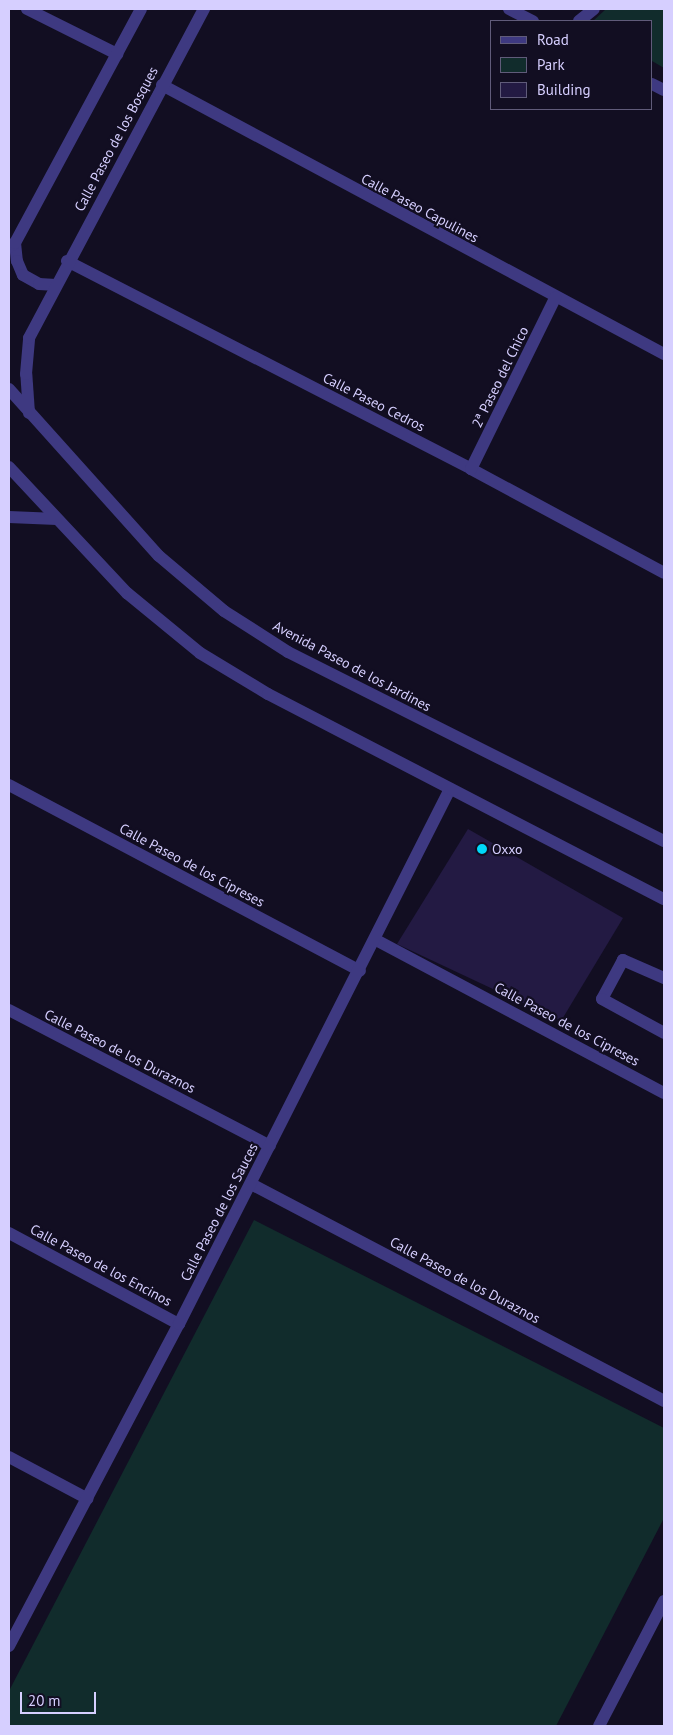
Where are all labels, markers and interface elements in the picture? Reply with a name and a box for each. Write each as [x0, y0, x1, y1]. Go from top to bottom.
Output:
legend [490, 20, 653, 110]
text: Road [537, 30, 569, 49]
text: Park [537, 55, 565, 74]
street label: Calle Paseo de los Bosques [71, 64, 161, 214]
text: Building [537, 80, 591, 99]
street label: Calle Paseo Capulines [358, 170, 482, 246]
street label: 2ª Paseo del Chico [468, 324, 532, 430]
street label: Calle Paseo Cedros [320, 369, 428, 435]
street label: Avenida Paseo de los Jardines [270, 617, 434, 715]
street label: Calle Paseo de los Cipreses [117, 820, 267, 910]
place label: Oxxo [492, 841, 523, 857]
marker: Oxxo [476, 843, 488, 855]
street label: Calle Paseo de los Cipreses [492, 979, 642, 1069]
street label: Calle Paseo de los Duraznos [42, 1006, 198, 1096]
street label: Calle Paseo de los Sauces [177, 1140, 261, 1284]
street label: Calle Paseo de los Encinos [27, 1220, 175, 1310]
street label: Calle Paseo de los Duraznos [387, 1233, 543, 1327]
scale bar [22, 1682, 99, 1714]
text: 20 m [28, 1691, 61, 1710]

